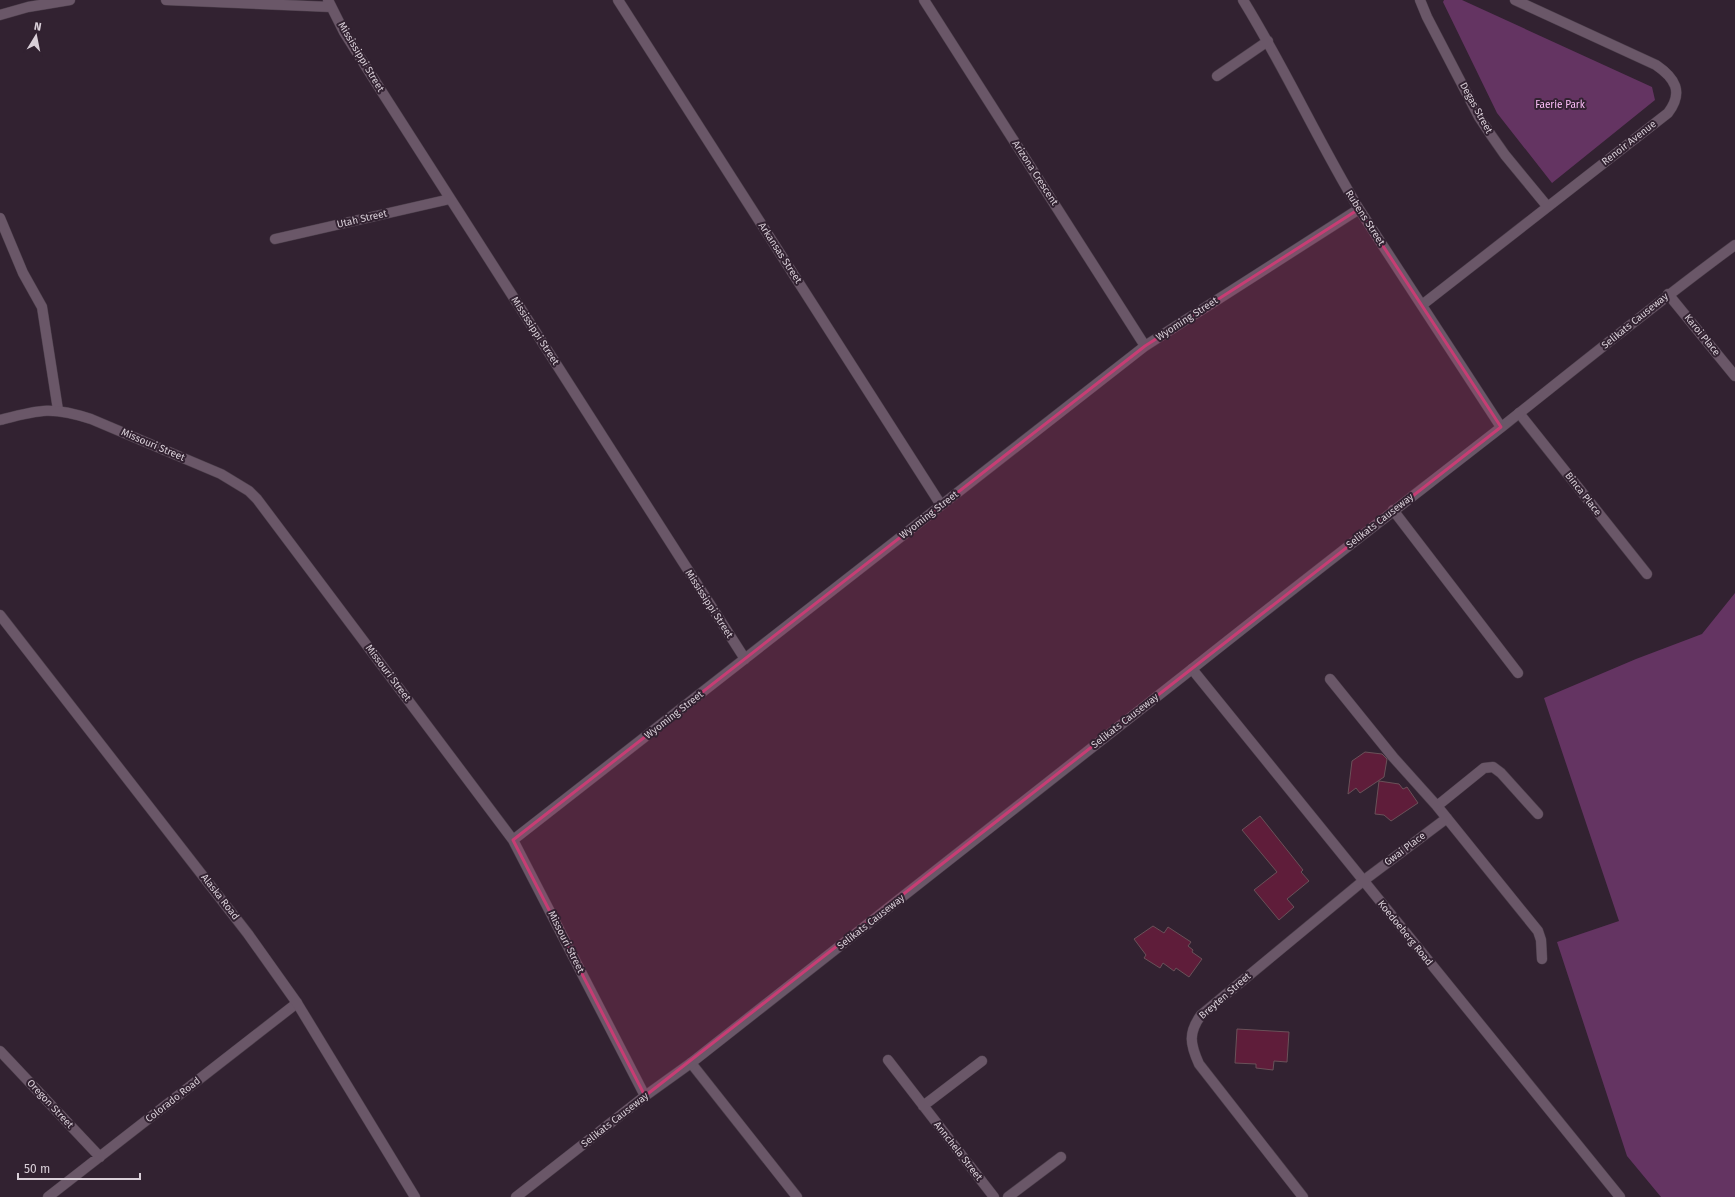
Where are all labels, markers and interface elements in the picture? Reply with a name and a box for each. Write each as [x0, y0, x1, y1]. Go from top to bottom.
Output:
north arrow [16, 16, 56, 56]
text: N [33, 20, 42, 34]
street label: Mississippi Street [335, 20, 387, 94]
street label: Degas Street [1457, 80, 1495, 136]
park label: Faerie Park [1535, 99, 1586, 111]
street label: Renoir Avenue [1599, 118, 1659, 168]
street label: Arizona Crescent [1010, 138, 1061, 208]
street label: Rubens Street [1343, 188, 1388, 248]
street label: Utah Street [336, 207, 389, 231]
street label: Arkansas Street [756, 220, 804, 286]
street label: Selikats Causeway [1599, 290, 1671, 352]
street label: Wyoming Street [1154, 294, 1220, 343]
street label: Mississippi Street [508, 295, 562, 368]
street label: Karoi Place [1682, 312, 1722, 358]
street label: Missouri Street [119, 426, 187, 464]
street label: Binca Place [1562, 470, 1604, 518]
street label: Wyoming Street [897, 488, 961, 542]
street label: Selikats Causeway [1344, 491, 1416, 551]
street label: Mississippi Street [682, 568, 736, 641]
street label: Missouri Street [363, 642, 413, 704]
street label: Wyoming Street [642, 688, 706, 742]
street label: Selikats Causeway [1089, 691, 1161, 751]
street label: Gwai Place [1382, 830, 1428, 868]
street label: Alaska Road [198, 872, 242, 922]
street label: Selikats Causeway [835, 892, 907, 952]
street label: Koedoeberg Road [1375, 898, 1435, 968]
street label: Missouri Street [545, 909, 587, 975]
street label: Breyten Street [1197, 970, 1254, 1022]
street label: Colorado Road [143, 1075, 203, 1125]
street label: Oregon Street [24, 1077, 76, 1131]
street label: Selikats Causeway [579, 1090, 651, 1150]
street label: Annchela Street [931, 1119, 985, 1183]
scale bar [18, 1155, 140, 1181]
text: 50 m [24, 1162, 50, 1176]

